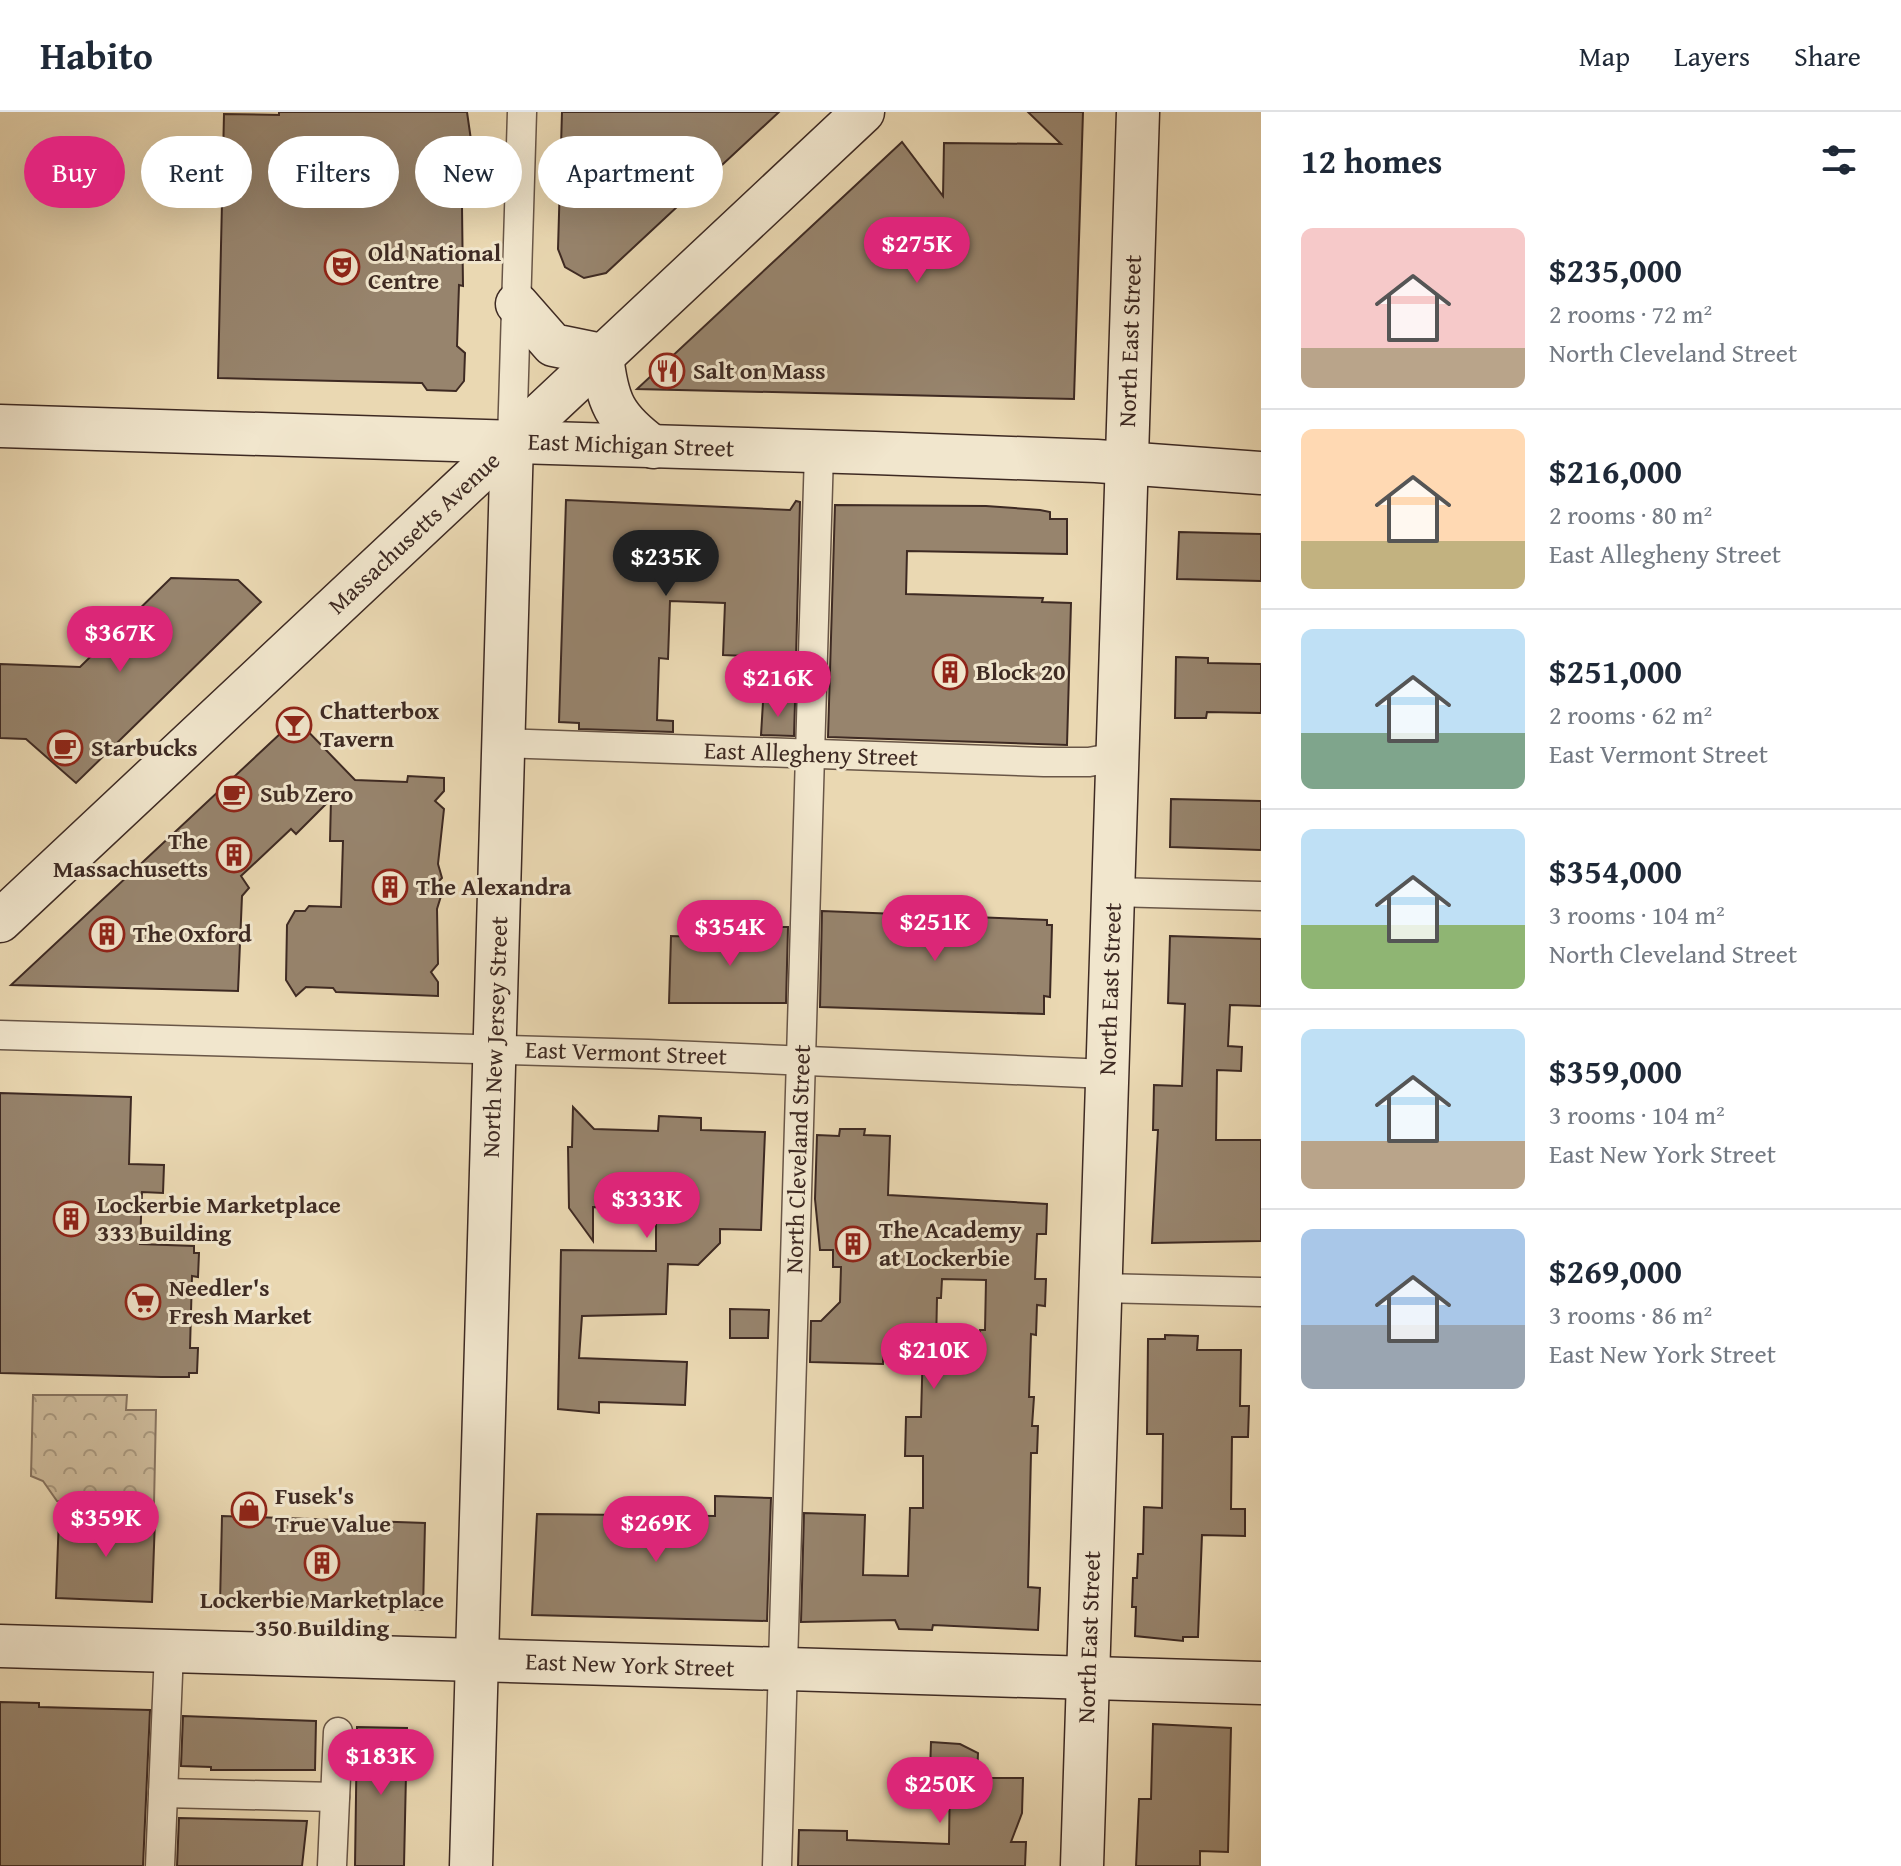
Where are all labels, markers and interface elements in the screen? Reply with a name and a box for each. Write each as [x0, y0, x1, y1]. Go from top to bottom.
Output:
text: Habito [40, 27, 153, 83]
text: Map [1579, 35, 1630, 76]
text: Layers [1674, 35, 1750, 76]
text: Share [1794, 35, 1861, 76]
chip: Buy [24, 136, 125, 208]
chip: Rent [141, 136, 252, 208]
chip: Filters [268, 136, 399, 208]
chip: New [415, 136, 522, 208]
chip: Apartment [538, 136, 723, 208]
text: 12 homes [1301, 136, 1442, 185]
icon: filters [1817, 138, 1861, 182]
pin: $275K [861, 217, 973, 285]
text: $275K [882, 223, 952, 262]
place label: Old National Centre [368, 235, 502, 298]
text: $235,000 [1549, 245, 1682, 294]
theatre icon: Old National Centre [323, 248, 361, 286]
street label: North East Street [1109, 254, 1150, 428]
icon: home [1365, 260, 1461, 356]
text: 2 rooms · 72 m² [1549, 294, 1712, 333]
text: North Cleveland Street [1549, 333, 1797, 372]
restaurant icon: Salt on Mass [648, 352, 686, 390]
place label: Salt on Mass [693, 353, 826, 388]
street label: East Michigan Street [527, 423, 735, 466]
street label: Massachusetts Avenue [320, 443, 508, 622]
text: $216,000 [1549, 446, 1682, 495]
icon: home [1365, 461, 1461, 557]
text: 2 rooms · 80 m² [1549, 495, 1712, 534]
pin: $235K [610, 530, 722, 598]
text: East Allegheny Street [1549, 534, 1781, 573]
text: $235K [631, 536, 701, 575]
pin: $367K [64, 606, 176, 674]
text: $367K [85, 612, 155, 651]
text: $251,000 [1549, 646, 1682, 695]
pin: $216K [722, 651, 834, 719]
building icon: Block 20 [931, 653, 969, 691]
place label: Block 20 [976, 654, 1066, 689]
text: $216K [743, 657, 813, 696]
icon: home [1365, 661, 1461, 757]
place label: Chatterbox Tavern [320, 693, 439, 756]
text: 2 rooms · 62 m² [1549, 695, 1712, 734]
bar icon: Chatterbox Tavern [275, 706, 313, 744]
cafe icon: Starbucks [46, 729, 84, 767]
place label: Starbucks [91, 730, 198, 765]
street label: East Allegheny Street [703, 732, 919, 775]
text: East Vermont Street [1549, 734, 1768, 773]
cafe icon: Sub Zero [215, 775, 253, 813]
place label: Sub Zero [260, 776, 353, 811]
place label: The Massachusetts [53, 823, 208, 886]
building icon: The Massachusetts [215, 836, 253, 874]
text: $354,000 [1549, 846, 1682, 895]
icon: home [1365, 861, 1461, 957]
building icon: The Alexandra [371, 868, 409, 906]
place label: The Alexandra [416, 869, 572, 904]
pin: $251K [879, 895, 991, 963]
text: 3 rooms · 104 m² [1549, 895, 1725, 934]
pin: $354K [674, 900, 786, 968]
text: $251K [900, 901, 970, 940]
street label: North East Street [1089, 902, 1130, 1076]
text: $354K [695, 906, 765, 945]
building icon: The Oxford [88, 915, 126, 953]
street label: North New Jersey Street [473, 915, 516, 1158]
place label: The Oxford [133, 916, 252, 951]
text: North Cleveland Street [1549, 934, 1797, 973]
street label: East Vermont Street [524, 1031, 728, 1074]
street label: North Cleveland Street [776, 1043, 819, 1274]
text: $359,000 [1549, 1046, 1682, 1095]
icon: home [1365, 1061, 1461, 1157]
text: 3 rooms · 104 m² [1549, 1095, 1725, 1134]
text: East New York Street [1549, 1134, 1776, 1173]
pin: $333K [591, 1172, 703, 1240]
text: $333K [612, 1178, 682, 1217]
place label: Lockerbie Marketplace 333 Building [97, 1187, 341, 1250]
building icon: Lockerbie Marketplace 333 Building [52, 1200, 90, 1238]
place label: The Academy at Lockerbie [879, 1212, 1022, 1275]
building icon: The Academy at Lockerbie [834, 1225, 872, 1263]
text: $269,000 [1549, 1246, 1682, 1295]
icon: home [1365, 1261, 1461, 1357]
place label: Needler's Fresh Market [169, 1270, 312, 1333]
supermarket icon: Needler's Fresh Market [124, 1283, 162, 1321]
text: 3 rooms · 86 m² [1549, 1295, 1712, 1334]
pin: $210K [878, 1323, 990, 1391]
text: $210K [899, 1329, 969, 1368]
text: East New York Street [1549, 1334, 1776, 1373]
place label: Fusek's True Value [275, 1478, 391, 1541]
pin: $359K [50, 1491, 162, 1559]
shop icon: Fusek's True Value [230, 1491, 268, 1529]
pin: $269K [600, 1496, 712, 1564]
text: $359K [71, 1497, 141, 1536]
text: $269K [621, 1502, 691, 1541]
building icon: Lockerbie Marketplace 350 Building [303, 1544, 341, 1582]
street label: North East Street [1068, 1550, 1109, 1724]
place label: Lockerbie Marketplace 350 Building [200, 1582, 444, 1645]
street label: East New York Street [525, 1643, 736, 1686]
pin: $183K [325, 1729, 437, 1797]
text: $183K [346, 1735, 416, 1774]
pin: $250K [884, 1757, 996, 1825]
text: $250K [905, 1763, 975, 1802]

